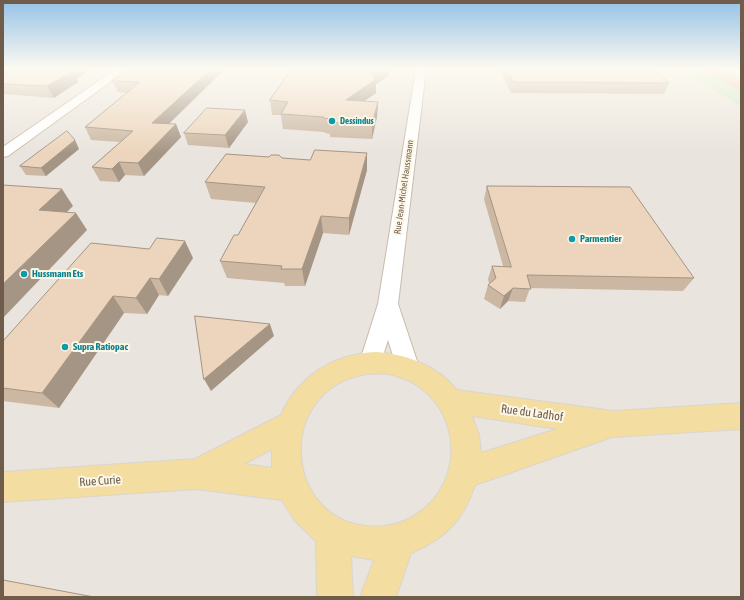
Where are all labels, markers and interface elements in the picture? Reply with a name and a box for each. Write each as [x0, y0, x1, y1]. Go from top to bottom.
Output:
marker: Dessindus [327, 116, 337, 126]
place label: Dessindus [340, 116, 374, 126]
street label: Rue Jean-Michel Haussmann [392, 139, 416, 235]
place label: Parmentier [580, 233, 622, 245]
marker: Parmentier [567, 234, 577, 244]
place label: Hussmann Ets [32, 268, 83, 280]
marker: Hussmann Ets [19, 269, 29, 279]
place label: Supra Ratiopac [73, 341, 128, 353]
marker: Supra Ratiopac [60, 342, 70, 352]
street label: Rue du Ladhof [500, 402, 564, 424]
street label: Rue Curie [79, 472, 121, 490]

